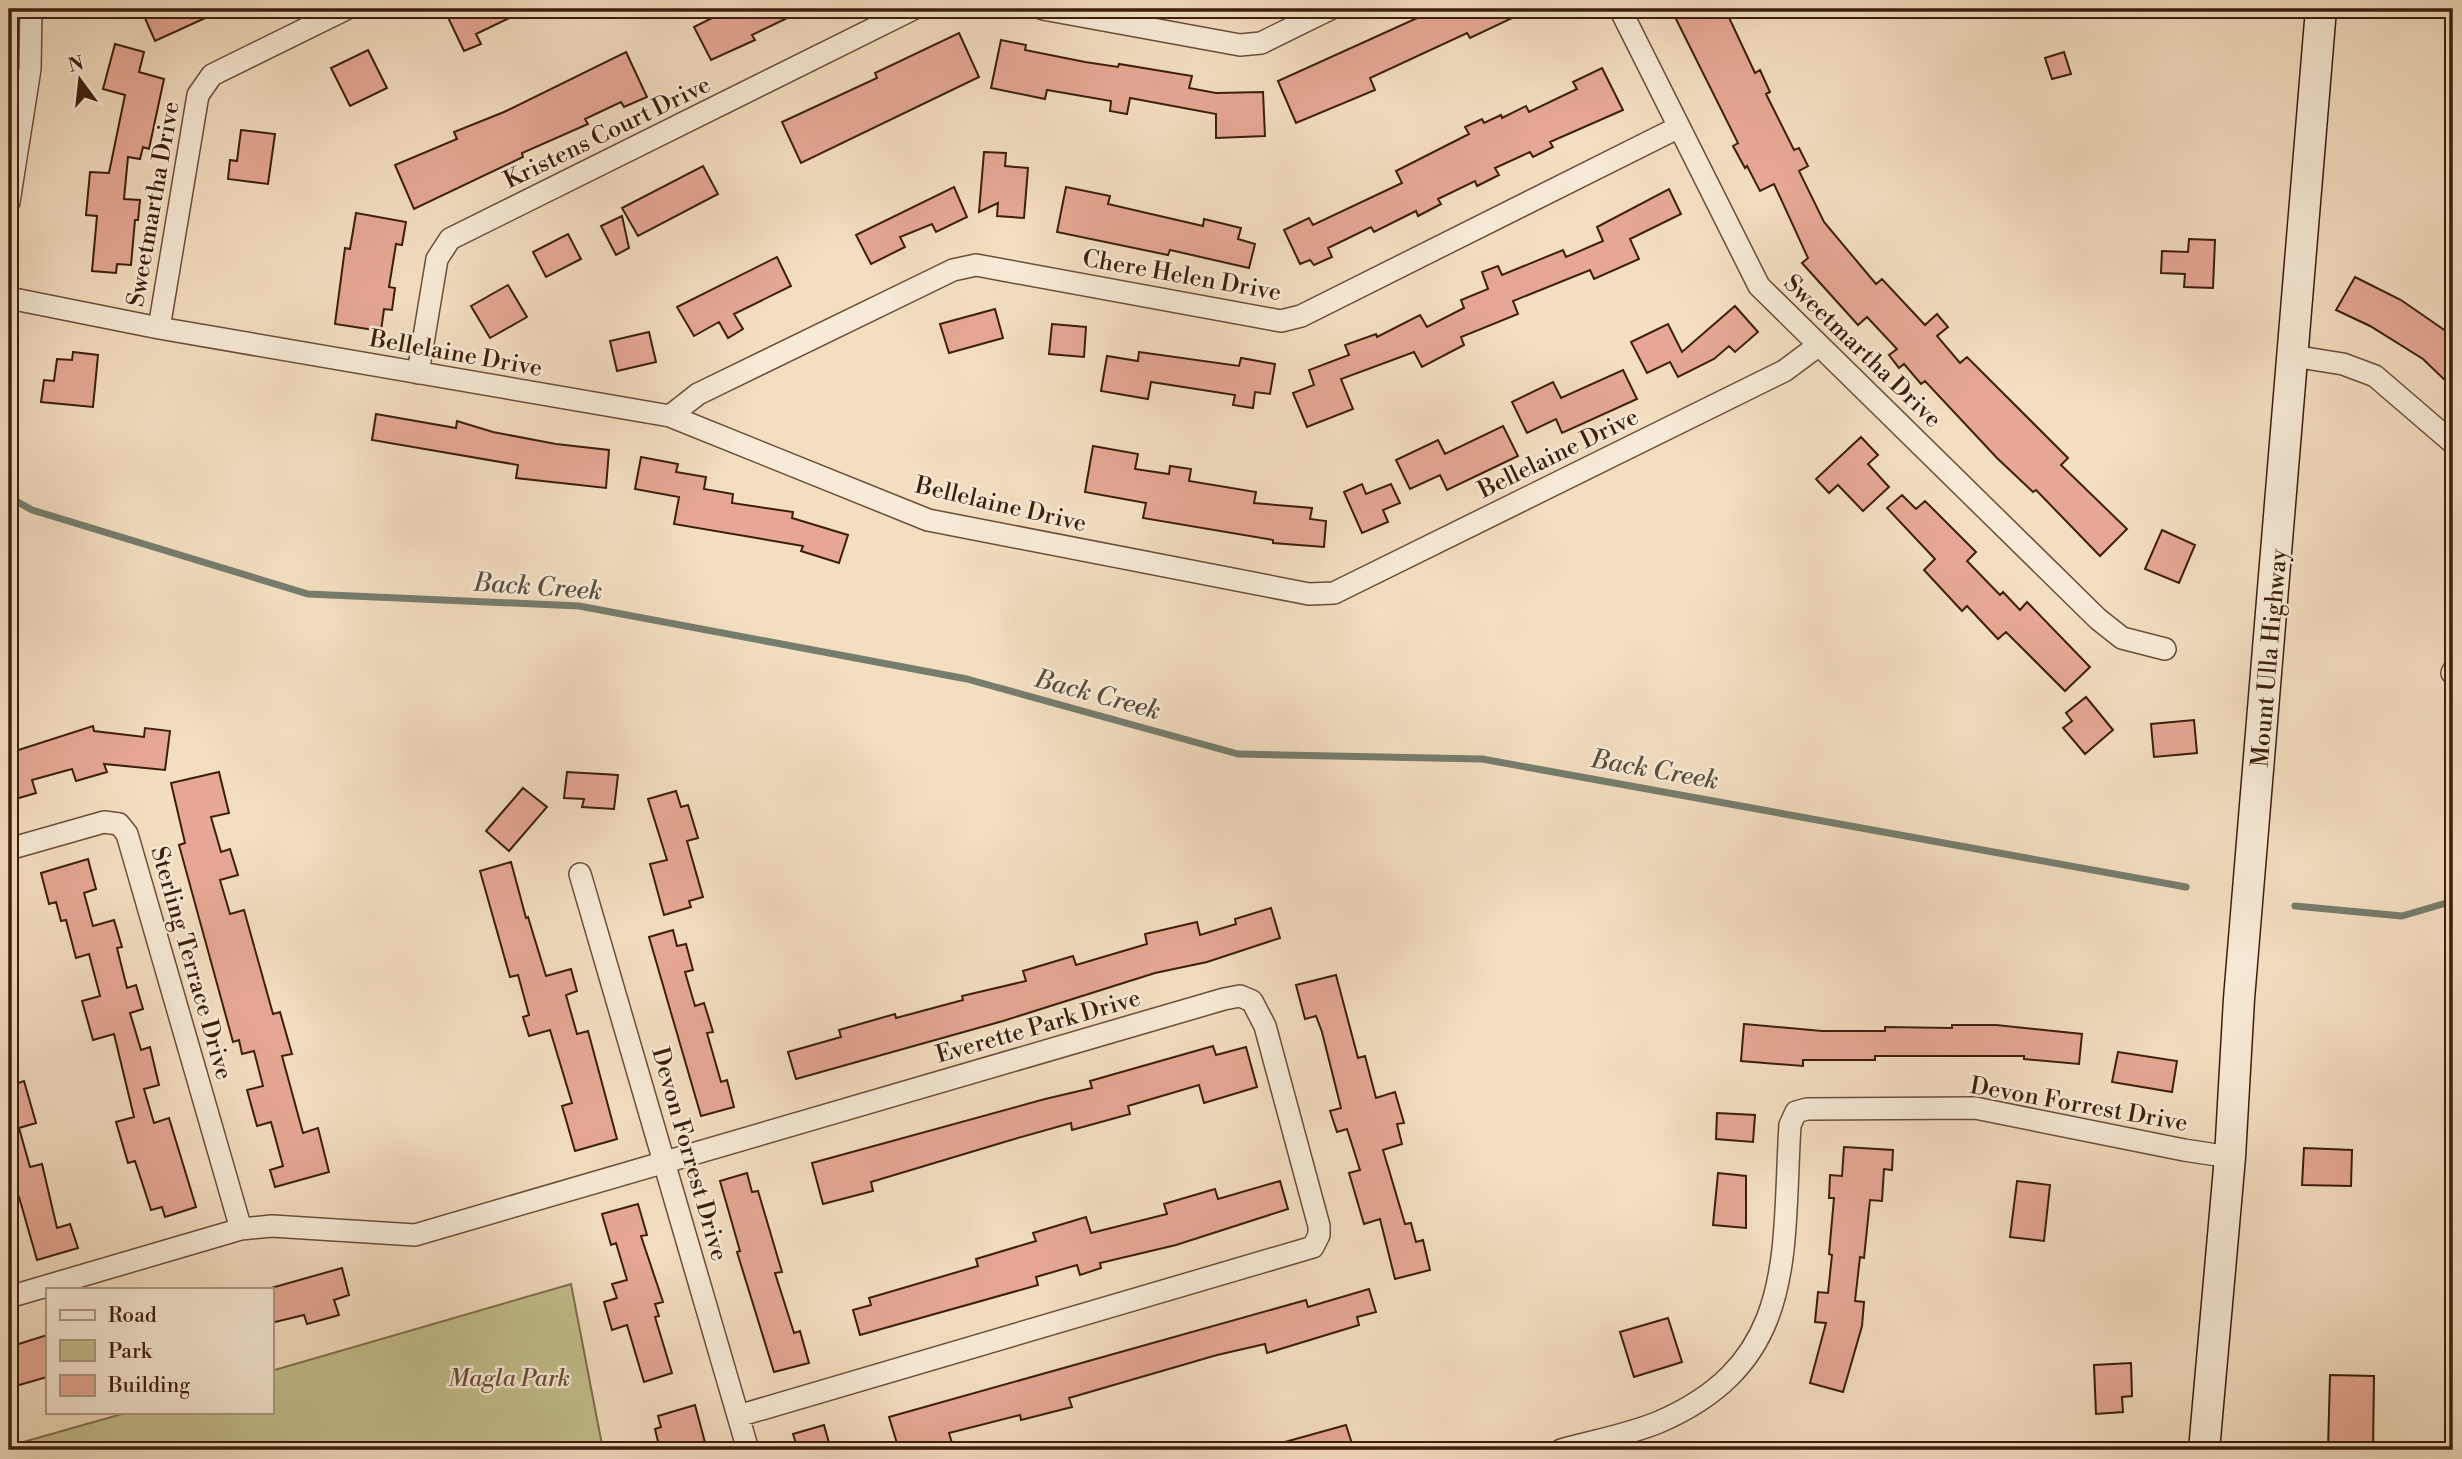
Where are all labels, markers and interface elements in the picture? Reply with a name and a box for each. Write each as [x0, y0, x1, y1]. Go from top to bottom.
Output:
north arrow [46, 46, 116, 116]
text: N [65, 51, 86, 78]
street label: Kristens Court Drive [499, 70, 716, 196]
street label: Sweetmartha Drive [121, 99, 187, 309]
street label: Chere Helen Drive [1080, 244, 1283, 308]
street label: Sweetmartha Drive [1777, 269, 1948, 435]
street label: Bellelaine Drive [366, 324, 545, 384]
street label: Bellelaine Drive [1472, 402, 1644, 506]
street label: Bellelaine Drive [911, 470, 1089, 539]
street label: Mount Ulla Highway [2246, 547, 2295, 769]
water label: Back Creek [471, 566, 603, 607]
water label: Back Creek [1030, 663, 1164, 727]
water label: Back Creek [1588, 743, 1721, 797]
street label: Sterling Terrace Drive [143, 843, 239, 1083]
street label: Everette Park Drive [932, 983, 1144, 1071]
street label: Devon Forrest Drive [644, 1044, 734, 1265]
street label: Devon Forrest Drive [1968, 1071, 2190, 1139]
legend [46, 1288, 273, 1414]
text: Road [108, 1303, 157, 1329]
text: Park [108, 1339, 153, 1365]
park label: Magla Park [448, 1364, 570, 1394]
text: Building [107, 1373, 190, 1399]

